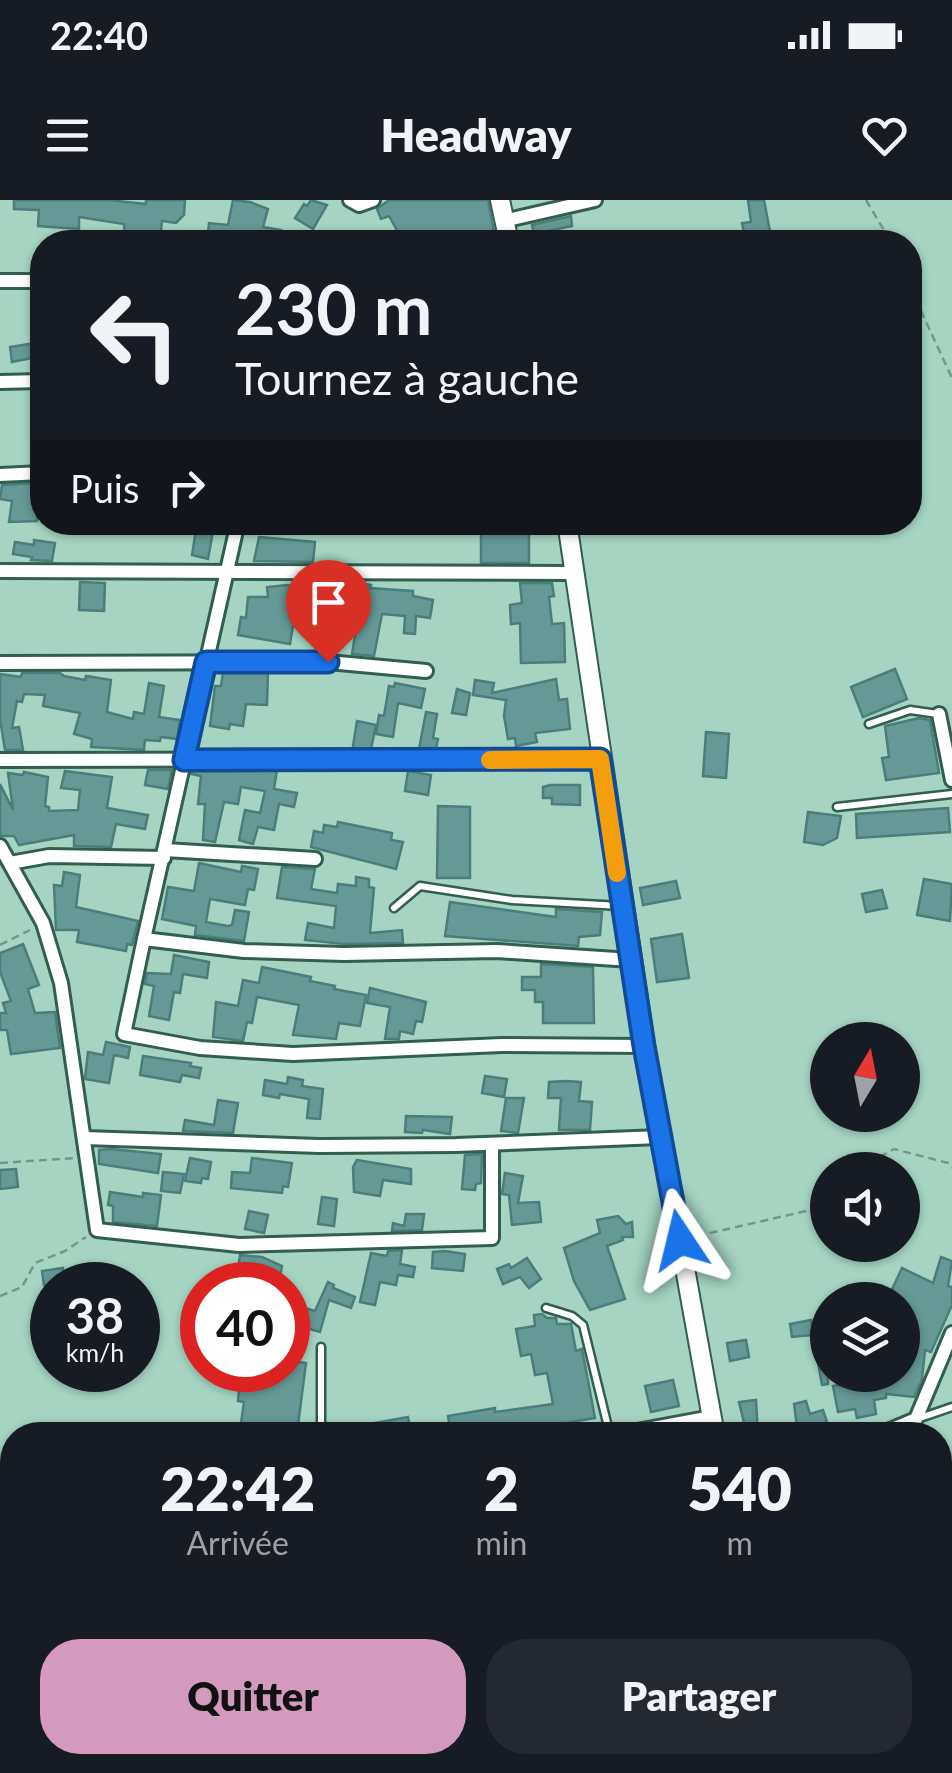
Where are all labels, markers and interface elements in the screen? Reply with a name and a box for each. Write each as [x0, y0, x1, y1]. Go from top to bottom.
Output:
text: 22:40 [50, 12, 148, 58]
icon: menu [40, 108, 95, 163]
text: Headway [381, 108, 571, 162]
icon: heart [857, 108, 912, 163]
text: 230 m [235, 266, 432, 350]
icon: left [70, 270, 200, 400]
text: Tournez à gauche [235, 351, 579, 405]
icon: right [159, 460, 214, 515]
text: Puis [70, 465, 139, 511]
pin [286, 560, 371, 663]
icon: arrive [301, 575, 356, 630]
north arrow [810, 1022, 920, 1132]
map controls [810, 1022, 920, 1392]
button: sound [810, 1152, 920, 1262]
position arrow [628, 1188, 732, 1292]
speed limit sign: 40 [180, 1262, 310, 1392]
button: layers [810, 1282, 920, 1392]
text: 38 [66, 1285, 124, 1345]
text: km/h [66, 1337, 124, 1367]
text: 22:42 [160, 1452, 315, 1524]
text: 2 [484, 1452, 519, 1524]
text: 540 [687, 1452, 792, 1524]
text: Arrivée [186, 1523, 289, 1562]
text: min [475, 1523, 527, 1562]
text: m [726, 1523, 753, 1562]
button: Quitter [40, 1639, 466, 1754]
button: Partager [486, 1639, 912, 1754]

